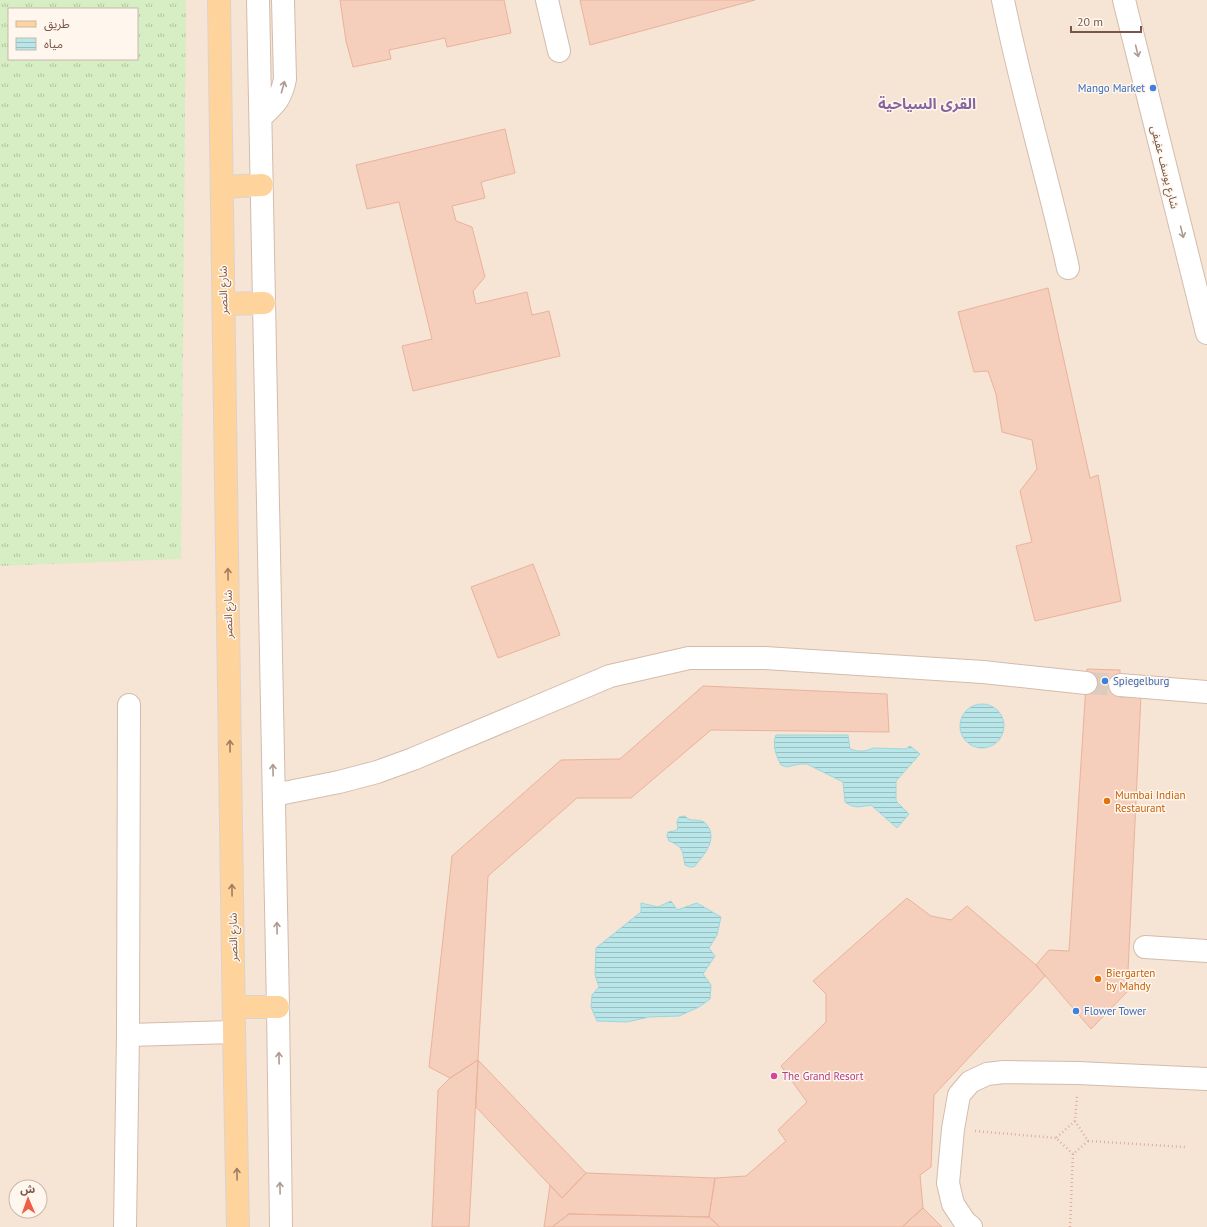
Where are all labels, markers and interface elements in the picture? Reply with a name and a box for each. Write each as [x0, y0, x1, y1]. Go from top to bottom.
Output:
legend [8, 8, 138, 60]
scale bar [1071, 8, 1141, 34]
text: 20 m [1077, 14, 1103, 29]
text: طريق [44, 16, 70, 32]
text: مياه [44, 36, 63, 51]
one-way arrow [1133, 45, 1141, 58]
one-way arrow [280, 80, 287, 93]
place label: Mango Market [1078, 81, 1145, 95]
marker: Mango Market [1148, 83, 1158, 93]
district label: القرى السياحية [878, 94, 976, 113]
street label: شارع يوسف عفيفى [1147, 124, 1182, 211]
one-way arrow [1178, 225, 1186, 238]
street label: شارع النصر [216, 265, 231, 315]
one-way arrow [224, 568, 231, 581]
street label: شارع النصر [221, 589, 236, 639]
place label: Spiegelburg [1113, 674, 1170, 688]
marker: Spiegelburg [1100, 676, 1110, 686]
one-way arrow [226, 740, 234, 753]
one-way arrow [269, 764, 277, 777]
place label: Mumbai Indian Restaurant [1115, 788, 1185, 815]
marker: Mumbai Indian Restaurant [1102, 796, 1112, 806]
one-way arrow [228, 884, 236, 897]
street label: شارع النصر [226, 912, 241, 962]
one-way arrow [273, 922, 280, 935]
place label: Biergarten by Mahdy [1106, 966, 1155, 993]
marker: Biergarten by Mahdy [1093, 974, 1103, 984]
place label: Flower Tower [1084, 1004, 1147, 1018]
marker: Flower Tower [1071, 1006, 1081, 1016]
one-way arrow [275, 1052, 283, 1065]
place label: The Grand Resort [782, 1069, 864, 1083]
marker: The Grand Resort [769, 1071, 779, 1081]
one-way arrow [233, 1168, 241, 1181]
north arrow [8, 1179, 48, 1219]
text: ش [20, 1182, 35, 1196]
one-way arrow [277, 1182, 284, 1195]

